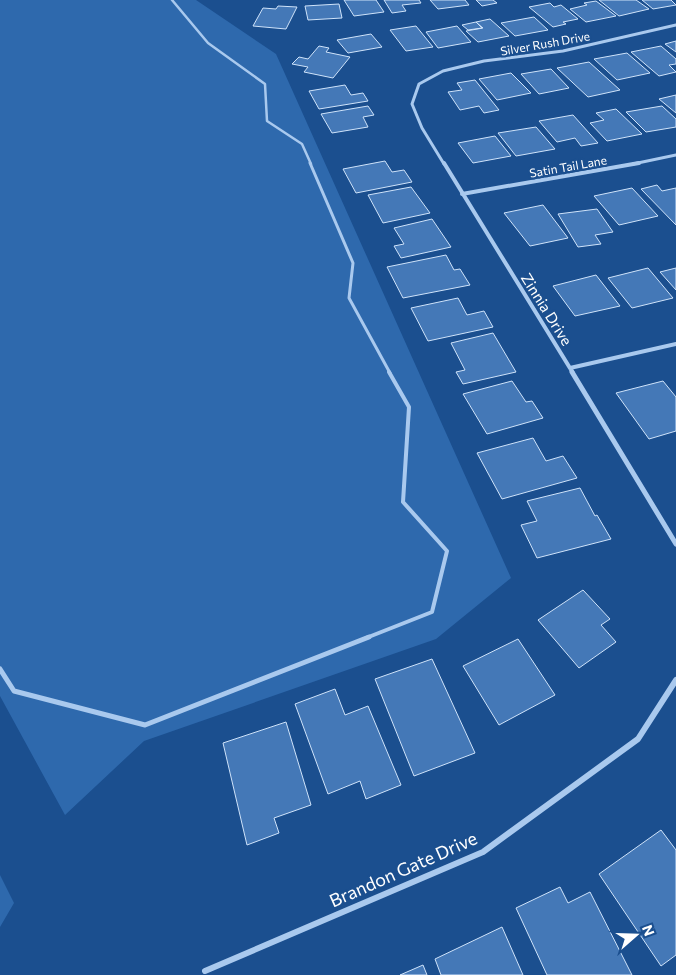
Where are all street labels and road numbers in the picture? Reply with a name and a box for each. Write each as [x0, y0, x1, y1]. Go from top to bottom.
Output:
street label: Silver Rush Drive [499, 28, 591, 58]
street label: Satin Tail Lane [528, 152, 608, 180]
street label: Zinnia Drive [518, 269, 576, 349]
street label: Brandon Gate Drive [326, 827, 480, 911]

